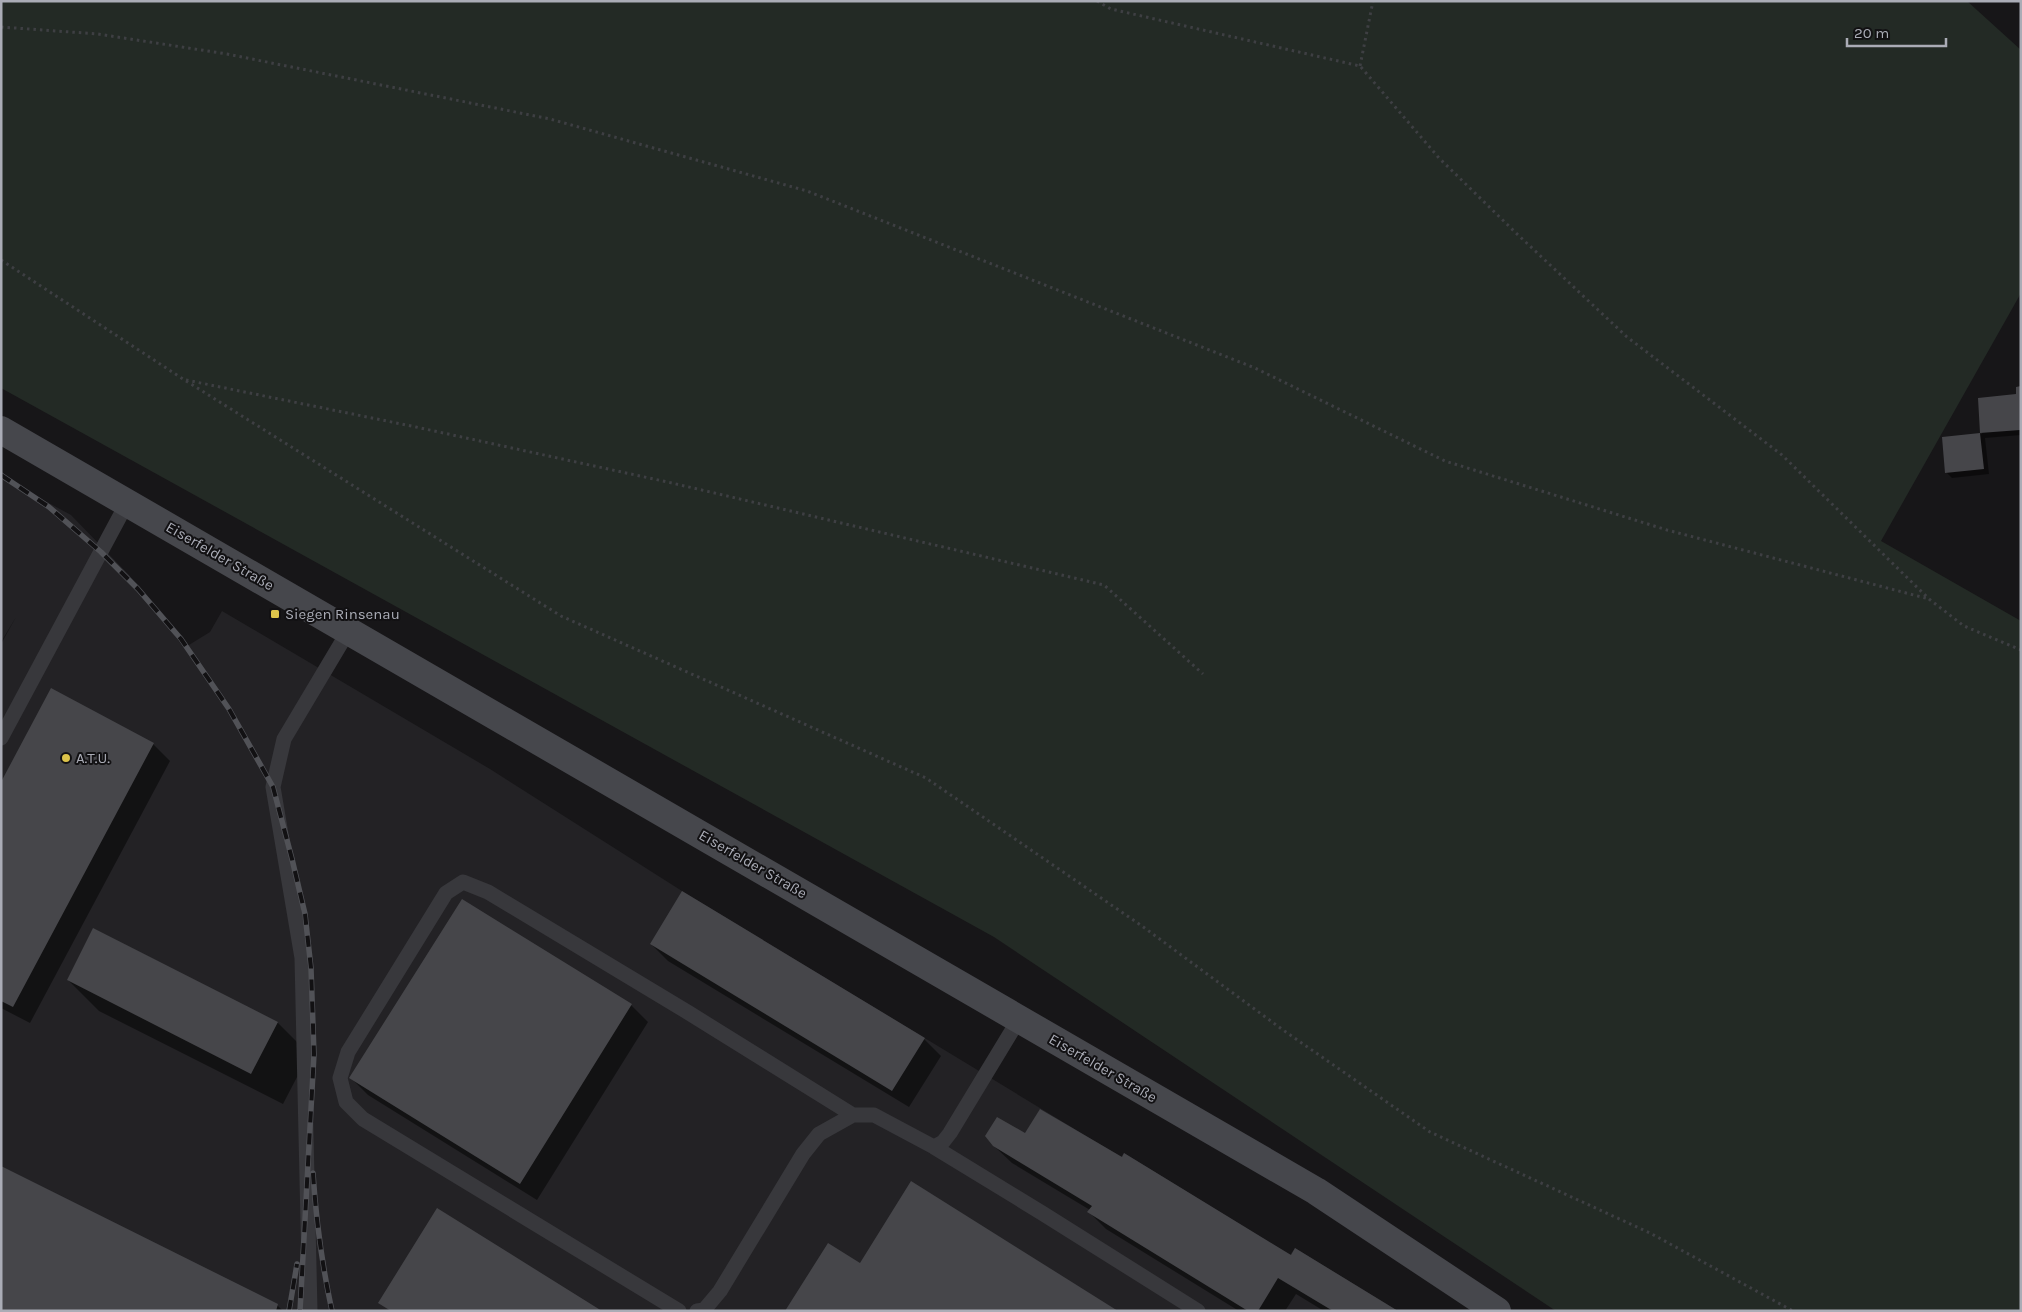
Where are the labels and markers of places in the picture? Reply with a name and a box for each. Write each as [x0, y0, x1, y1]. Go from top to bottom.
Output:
place label: Siegen Rinsenau [285, 605, 400, 623]
marker: Siegen Rinsenau [269, 608, 281, 620]
place label: A.T.U. [76, 749, 110, 767]
marker: A.T.U. [60, 752, 72, 764]

